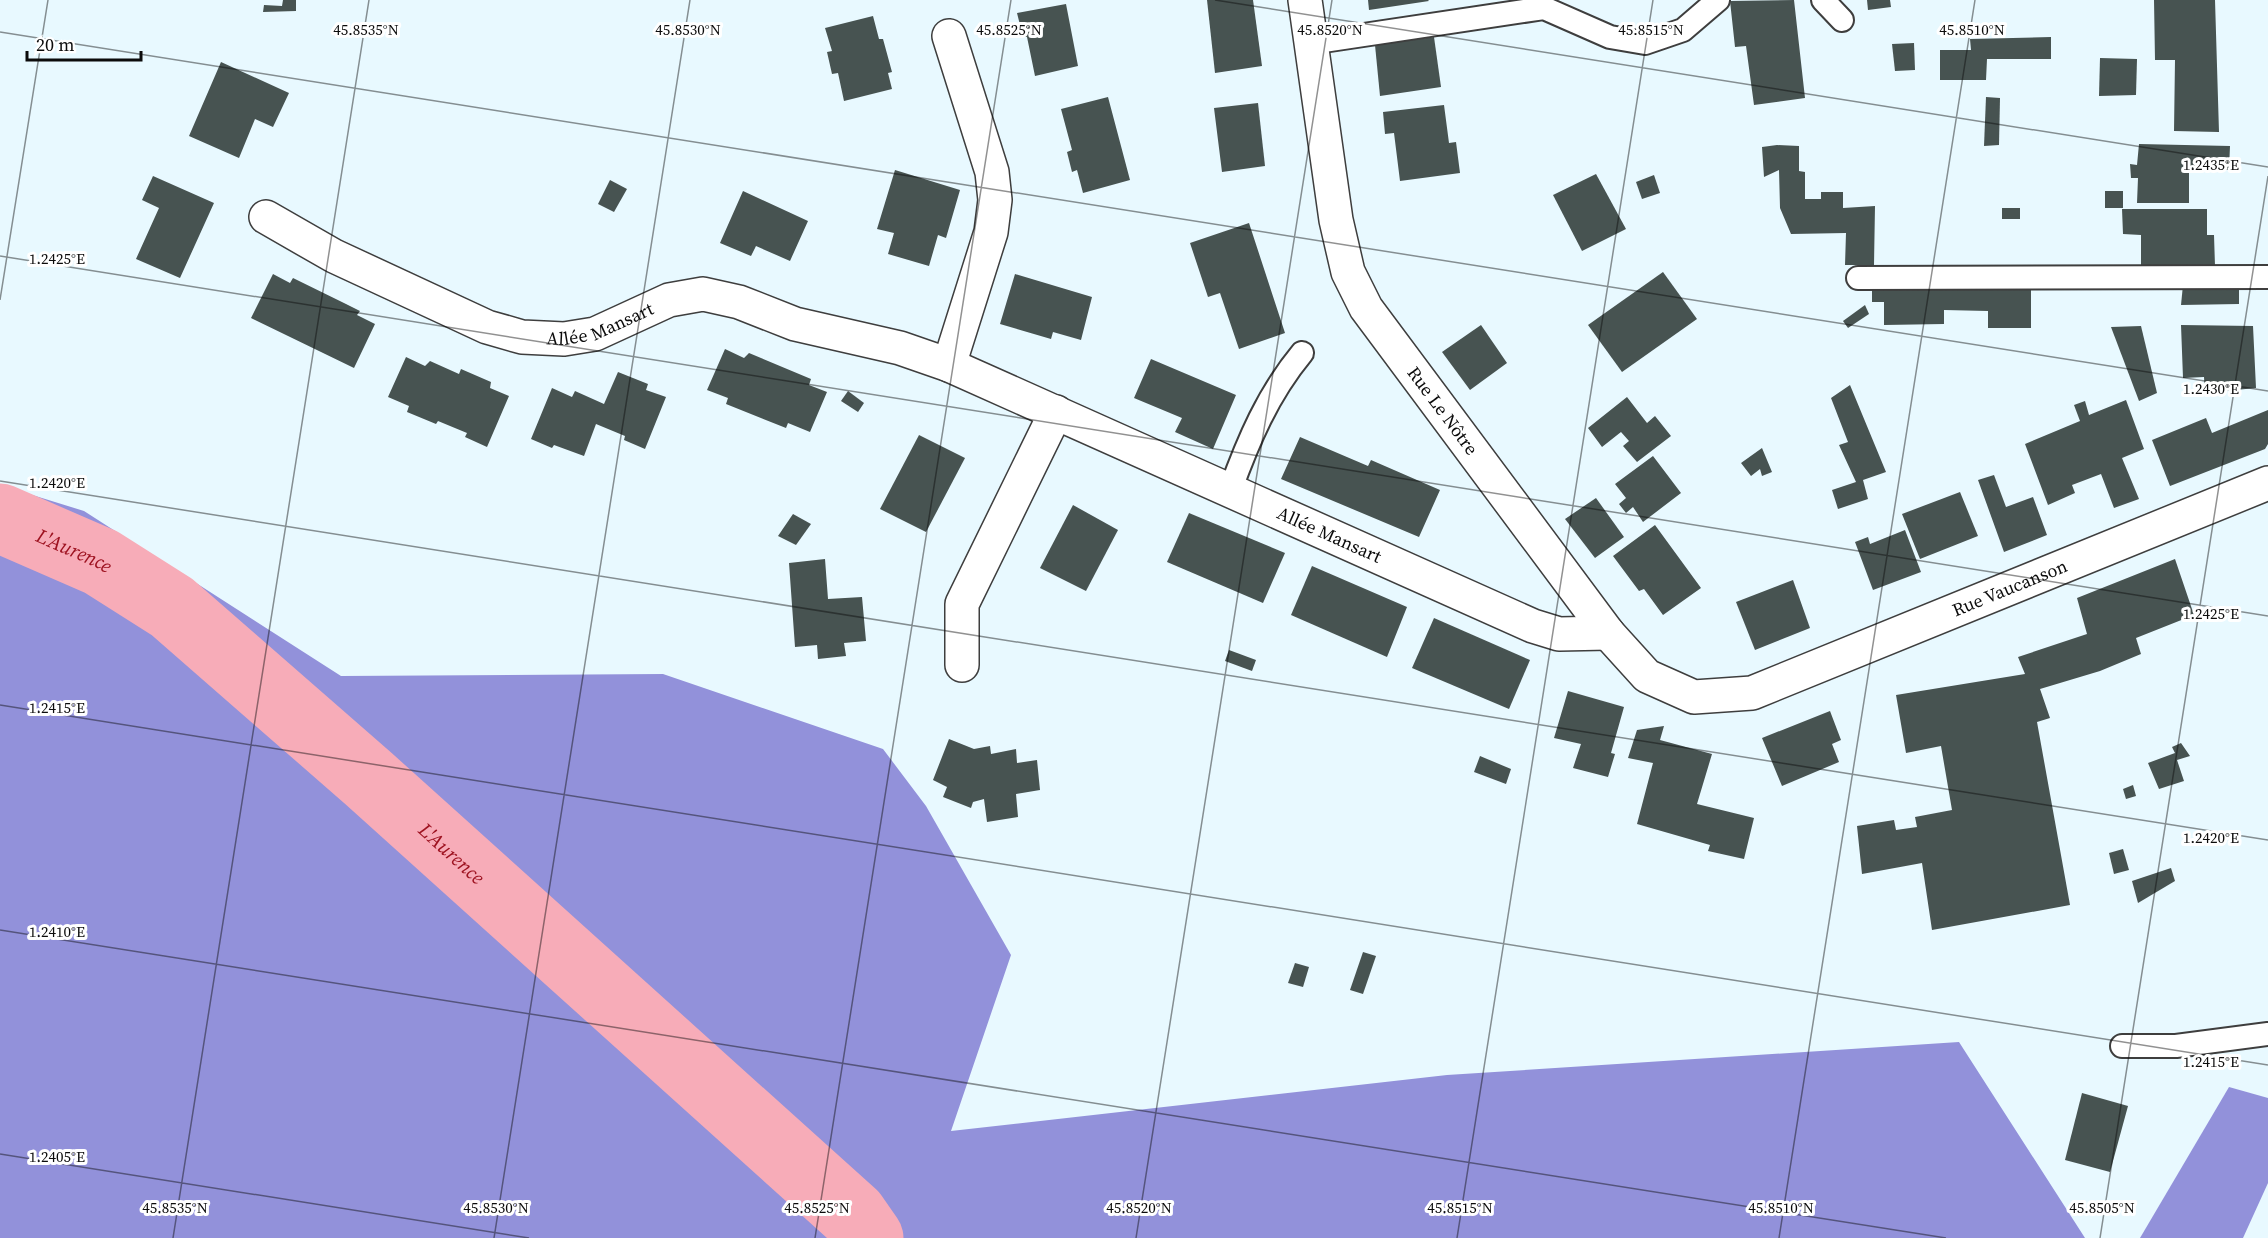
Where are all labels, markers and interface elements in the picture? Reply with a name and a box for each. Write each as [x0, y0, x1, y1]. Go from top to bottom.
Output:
text: 45.8535°N [333, 19, 399, 40]
text: 45.8530°N [655, 19, 721, 40]
text: 45.8525°N [976, 19, 1042, 40]
text: 45.8520°N [1297, 19, 1363, 40]
text: 45.8515°N [1618, 19, 1684, 40]
text: 45.8510°N [1939, 19, 2005, 40]
scale bar [27, 24, 141, 62]
text: 20 m [36, 32, 74, 57]
text: 1.2435°E [2183, 154, 2239, 175]
text: 1.2425°E [29, 248, 85, 269]
street label: Allée Mansart [546, 296, 657, 351]
street label: Rue Le Nôtre [1402, 361, 1484, 460]
text: 1.2430°E [2183, 378, 2239, 399]
text: 1.2420°E [29, 472, 85, 493]
street label: Allée Mansart [1273, 500, 1386, 569]
water label: L'Aurence [31, 521, 118, 580]
street label: Rue Vaucanson [1948, 553, 2071, 622]
text: 1.2425°E [2183, 603, 2239, 624]
text: 1.2415°E [29, 697, 85, 718]
water label: L'Aurence [412, 816, 491, 891]
text: 1.2420°E [2183, 827, 2239, 848]
text: 1.2410°E [29, 921, 85, 942]
text: 1.2415°E [2183, 1051, 2239, 1072]
text: 1.2405°E [29, 1146, 85, 1167]
text: 45.8535°N [142, 1197, 208, 1218]
text: 45.8530°N [463, 1197, 529, 1218]
text: 45.8525°N [784, 1197, 850, 1218]
text: 45.8520°N [1106, 1197, 1172, 1218]
text: 45.8515°N [1427, 1197, 1493, 1218]
text: 45.8510°N [1748, 1197, 1814, 1218]
text: 45.8505°N [2069, 1197, 2135, 1218]

